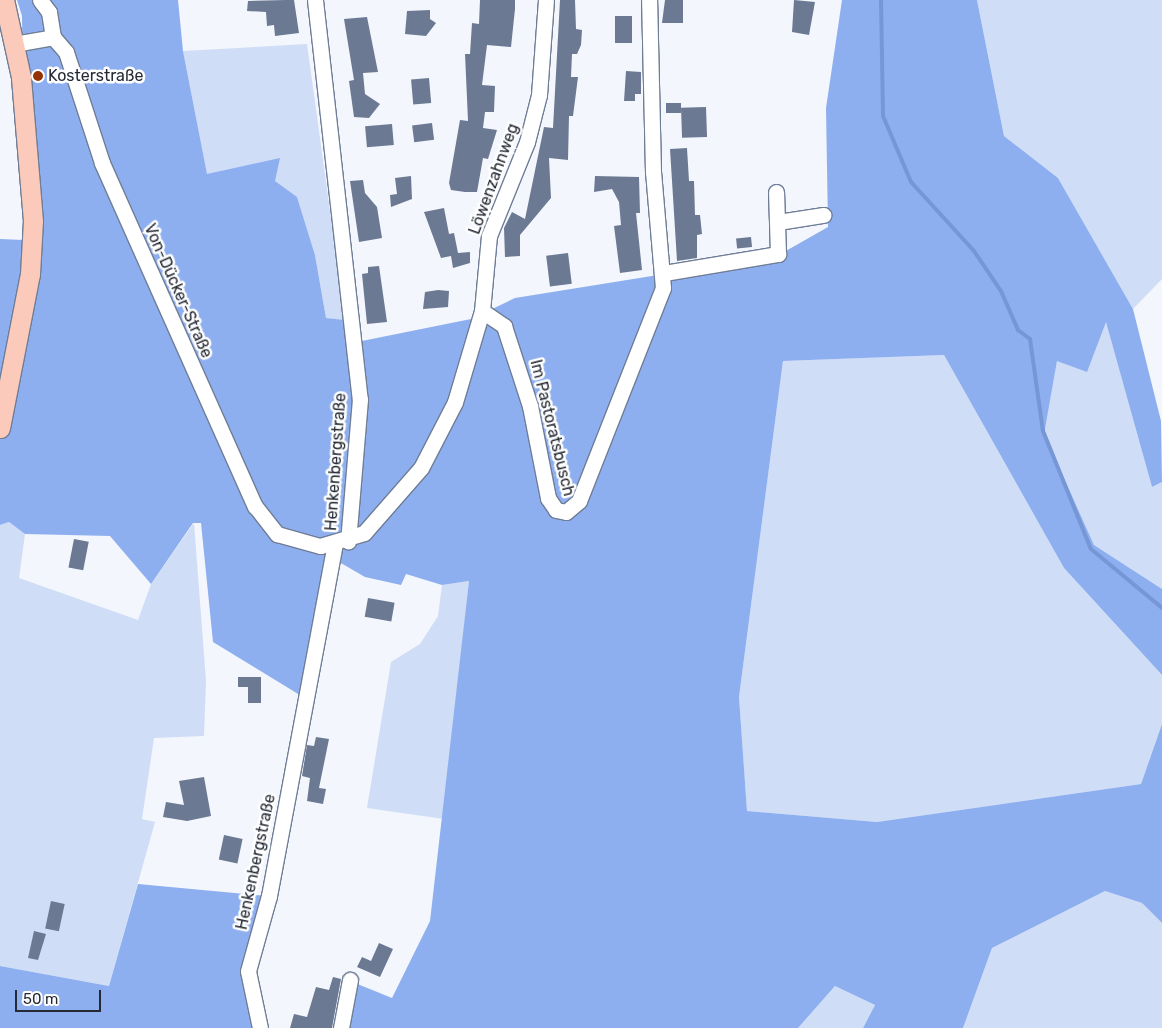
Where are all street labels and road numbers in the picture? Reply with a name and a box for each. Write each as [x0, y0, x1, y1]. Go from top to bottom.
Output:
street label: Löwenzahnweg [465, 121, 523, 237]
street label: Von-Dücker-Straße [140, 221, 216, 361]
street label: Im Pastoratsbusch [526, 358, 578, 498]
street label: Henkenbergstraße [322, 392, 350, 532]
street label: Henkenbergstraße [232, 792, 280, 932]

